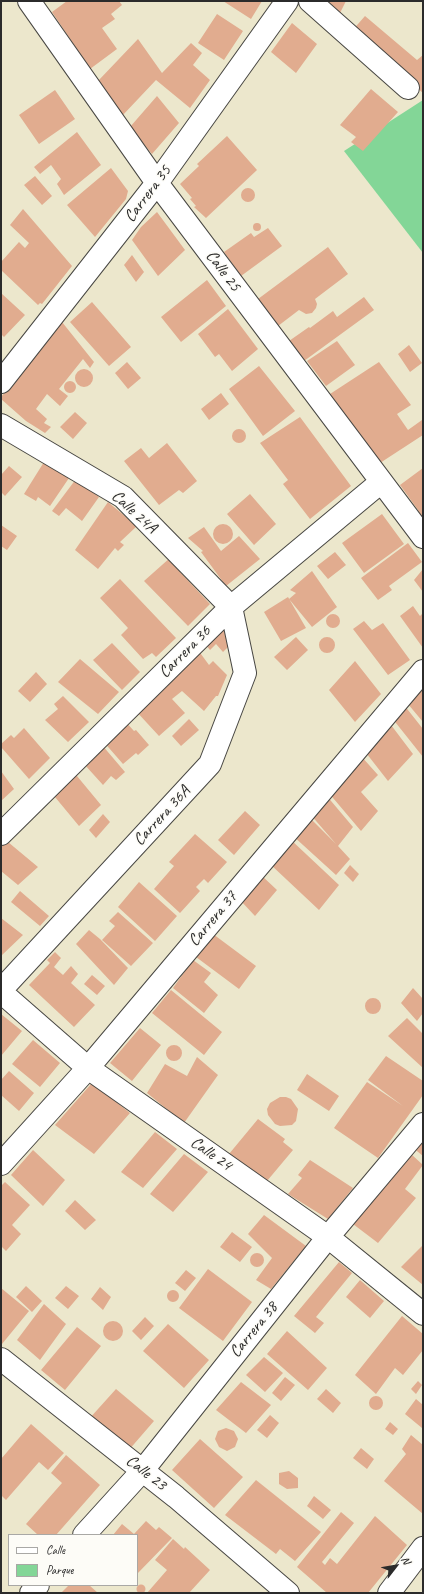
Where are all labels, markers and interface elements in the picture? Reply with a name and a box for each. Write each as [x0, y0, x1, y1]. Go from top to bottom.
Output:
street label: Carrera 35 [120, 162, 176, 226]
street label: Calle 25 [201, 246, 245, 296]
street label: Calle 24A [107, 486, 161, 538]
street label: Carrera 36 [155, 622, 215, 682]
street label: Carrera 36A [129, 782, 195, 850]
street label: Carrera 37 [184, 887, 242, 951]
street label: Calle 24 [186, 1132, 236, 1176]
street label: Carrera 38 [225, 1298, 283, 1362]
street label: Calle 23 [122, 1451, 170, 1495]
legend [8, 1534, 138, 1586]
text: Calle [46, 1542, 65, 1558]
north arrow [376, 1546, 416, 1586]
text: N [399, 1553, 414, 1566]
text: Parque [46, 1562, 74, 1578]

